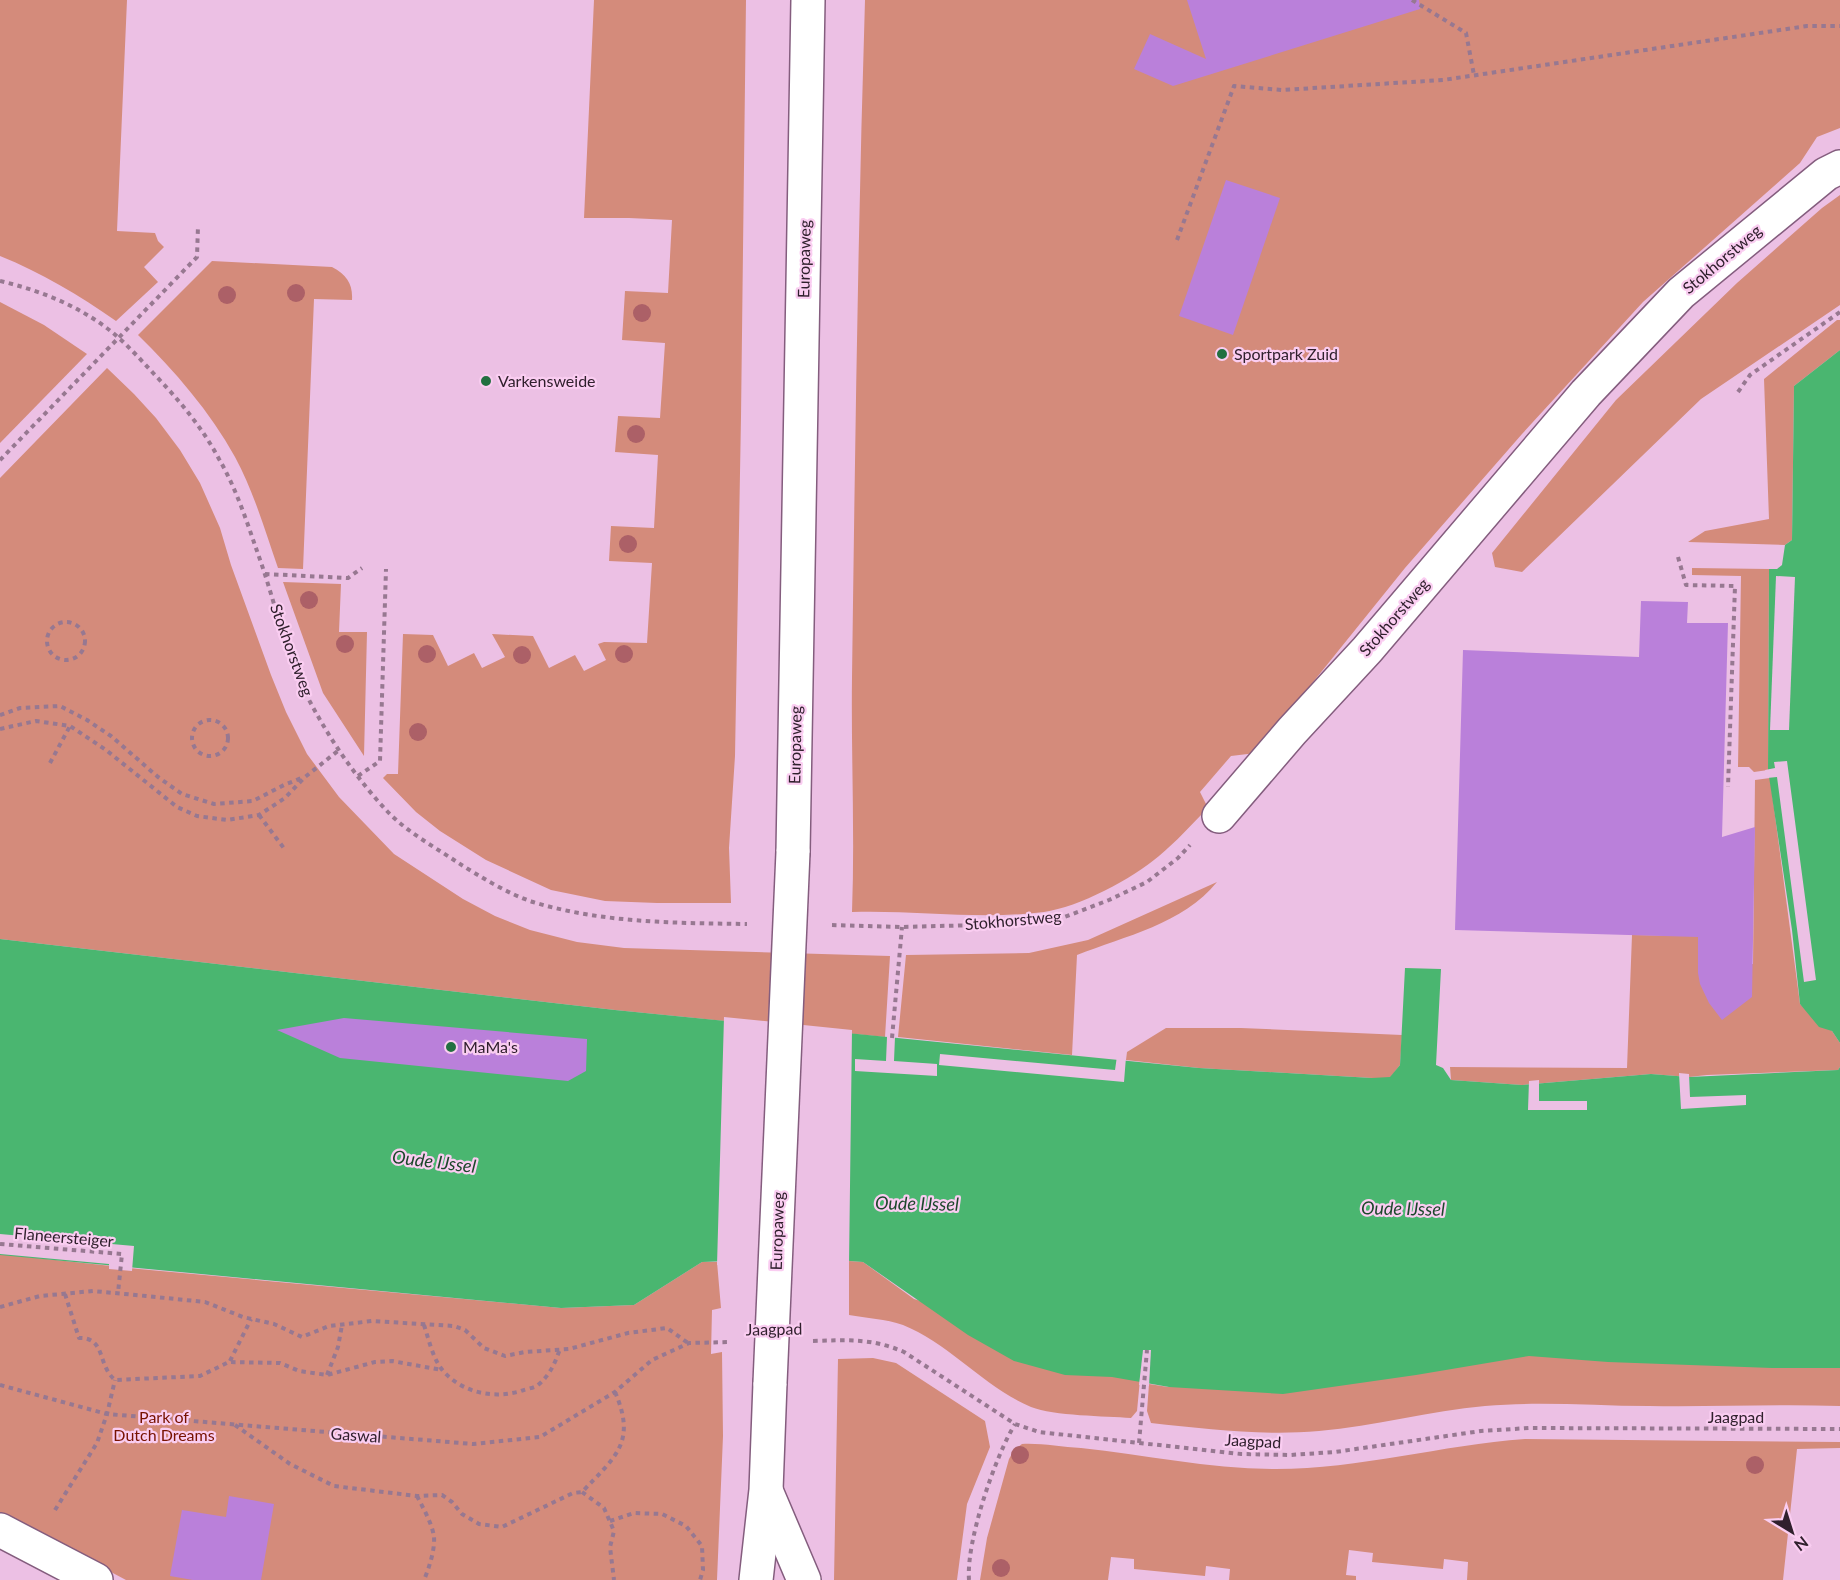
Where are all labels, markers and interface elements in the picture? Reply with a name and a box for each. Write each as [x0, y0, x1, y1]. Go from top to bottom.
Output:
street label: Europaweg [793, 220, 814, 298]
street label: Stokhorstweg [1678, 220, 1765, 297]
place label: Sportpark Zuid [1234, 344, 1338, 363]
marker: Sportpark Zuid [1215, 347, 1229, 361]
place label: Varkensweide [498, 371, 596, 390]
marker: Varkensweide [479, 374, 493, 388]
street label: Stokhorstweg [1355, 574, 1433, 659]
street label: Stokhorstweg [267, 601, 318, 699]
street label: Europaweg [784, 706, 805, 784]
street label: Stokhorstweg [964, 906, 1062, 933]
place label: MaMa's [463, 1037, 518, 1056]
marker: MaMa's [444, 1040, 458, 1054]
water label: Oude IJssel [391, 1145, 477, 1177]
street label: Europaweg [766, 1191, 787, 1271]
water label: Oude IJssel [875, 1191, 959, 1215]
water label: Oude IJssel [1361, 1196, 1445, 1220]
street label: Flaneersteiger [14, 1223, 115, 1250]
street label: Jaagpad [746, 1319, 802, 1338]
park label: Park of Dutch Dreams [113, 1407, 215, 1444]
street label: Jaagpad [1708, 1407, 1764, 1426]
street label: Gaswal [330, 1423, 382, 1446]
street label: Jaagpad [1224, 1430, 1282, 1451]
north arrow [1762, 1502, 1822, 1562]
text: N [1791, 1533, 1812, 1555]

